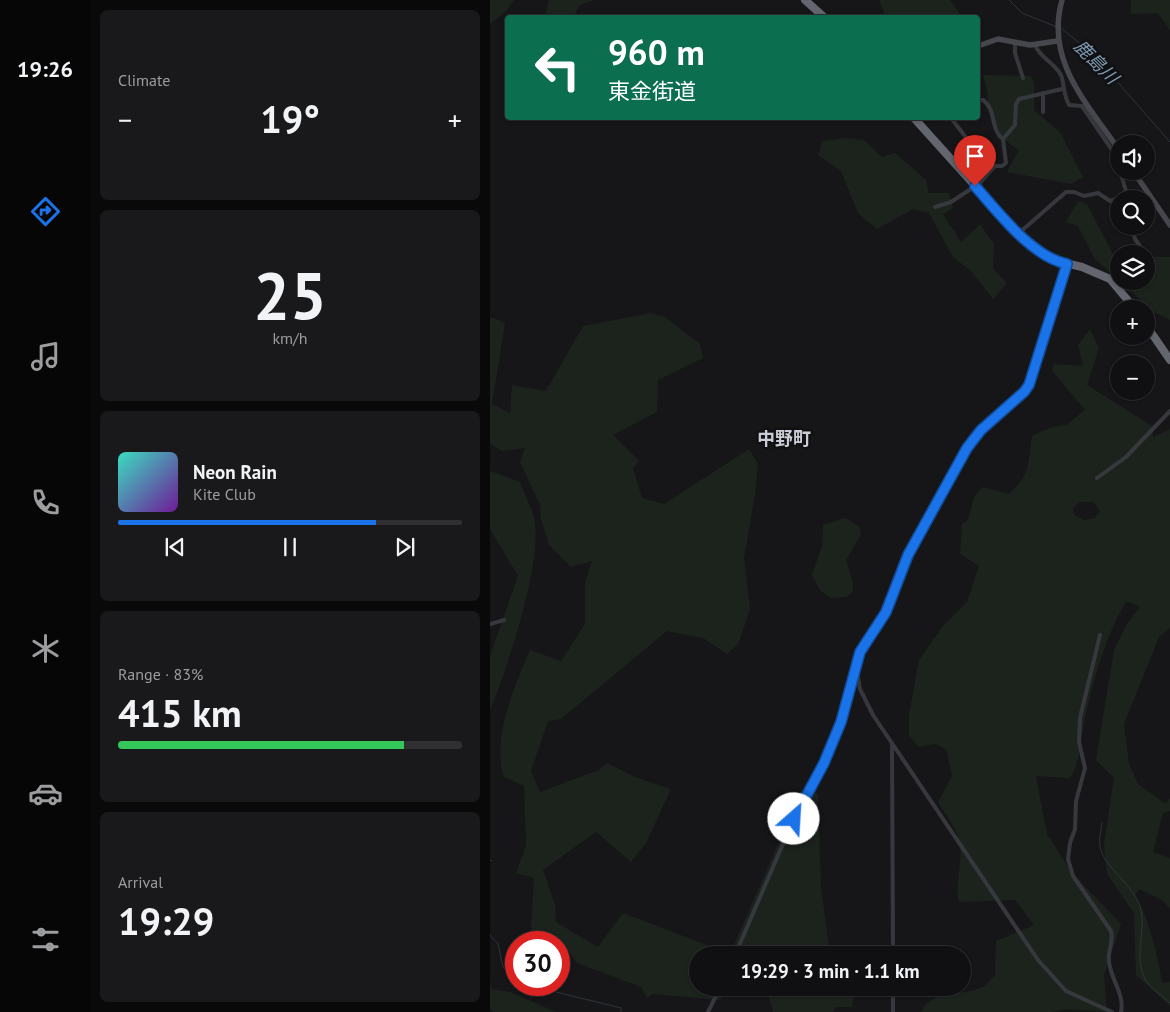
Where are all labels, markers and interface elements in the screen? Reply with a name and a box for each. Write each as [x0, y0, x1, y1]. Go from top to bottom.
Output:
text: 960 m [608, 29, 705, 75]
water label: 鹿島川 [1069, 34, 1125, 90]
icon: left [525, 35, 590, 100]
text: 19:26 [17, 55, 73, 83]
text: Climate [118, 70, 170, 90]
text: 東金街道 [608, 77, 696, 105]
text: 19° [260, 94, 320, 143]
text: − [118, 101, 132, 138]
text: + [448, 101, 462, 138]
pin [954, 135, 996, 186]
map controls [1110, 135, 1155, 400]
button: sound [1110, 135, 1155, 180]
icon: arrive [961, 142, 989, 170]
button: search [1110, 190, 1155, 235]
icon: directions [28, 194, 63, 229]
button: layers [1110, 245, 1155, 290]
text: 25 [253, 253, 327, 337]
button: + [1110, 300, 1155, 345]
text: km/h [272, 328, 308, 348]
icon: music [28, 339, 63, 374]
button: − [1110, 355, 1155, 400]
district label: 中野町 [757, 427, 811, 450]
text: Neon Rain [193, 460, 277, 484]
text: Kite Club [193, 484, 256, 504]
icon: phone [28, 485, 63, 520]
icon: previous [161, 533, 189, 561]
icon: pause [276, 533, 304, 561]
icon: next [391, 533, 419, 561]
icon: climate [28, 631, 63, 666]
text: Range · 83% [118, 664, 203, 684]
text: 415 km [118, 688, 242, 737]
icon: car [28, 776, 63, 811]
position arrow [767, 792, 819, 844]
text: Arrival [118, 872, 163, 892]
text: 19:29 [118, 896, 214, 945]
icon: filters [28, 922, 63, 957]
speed limit sign: 30 [505, 931, 570, 996]
text: 19:29 · 3 min · 1.1 km [740, 959, 920, 983]

